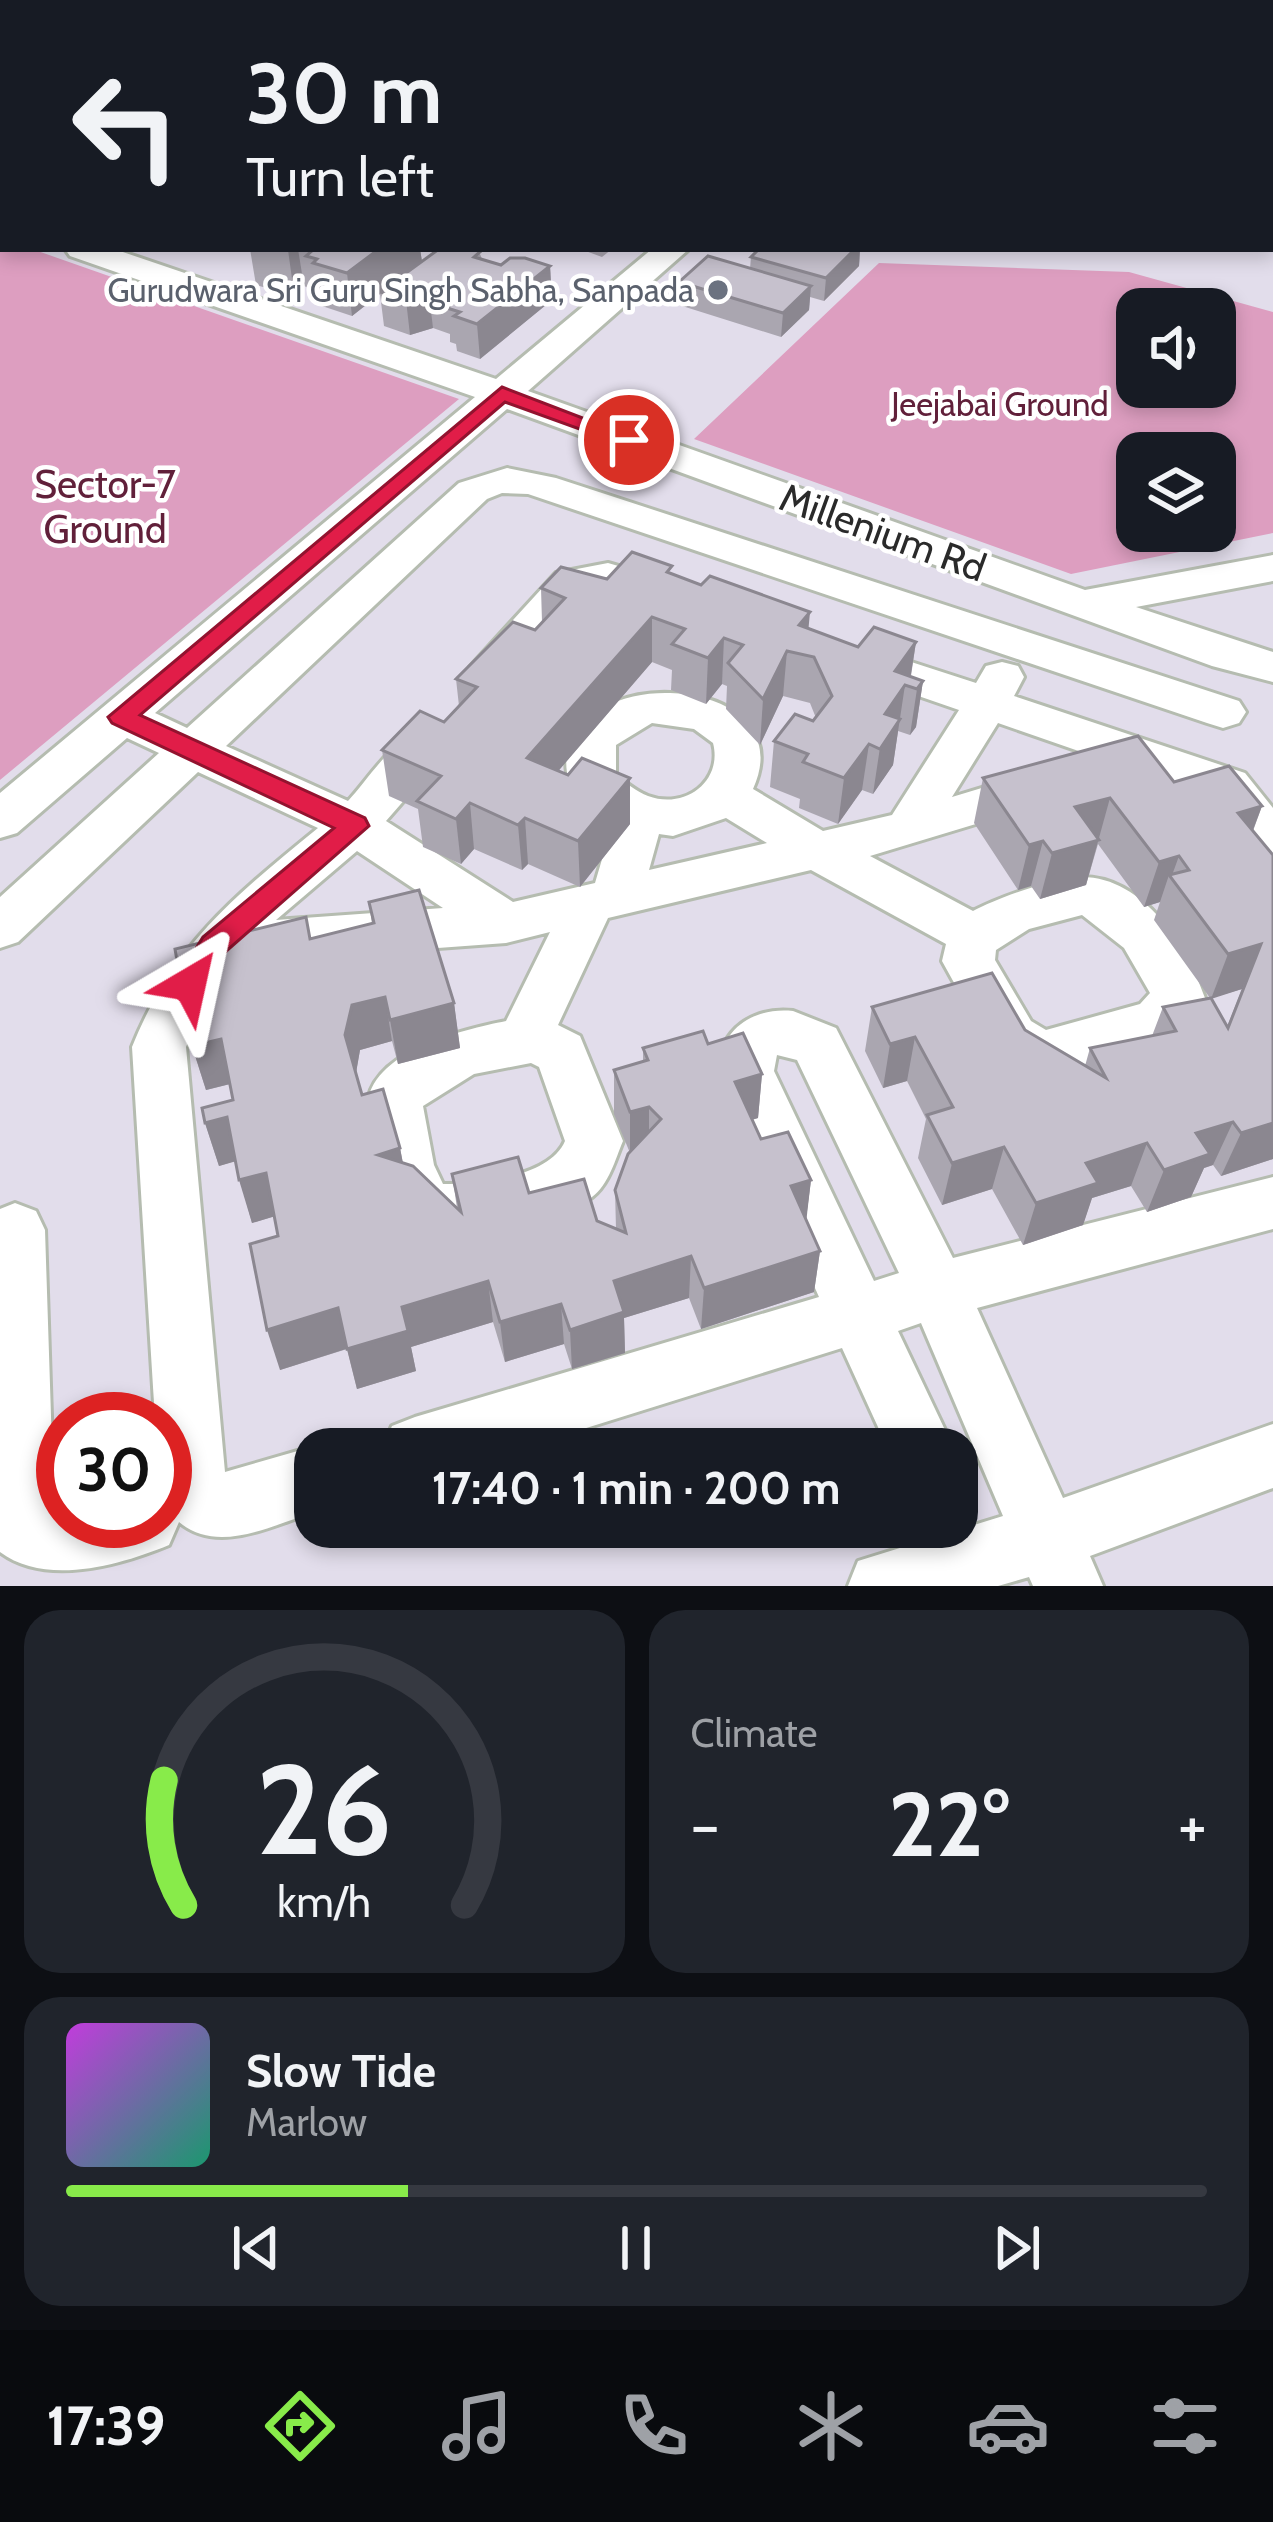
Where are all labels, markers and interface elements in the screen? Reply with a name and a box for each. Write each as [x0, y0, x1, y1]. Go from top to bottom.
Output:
text: 30 m [246, 42, 442, 144]
icon: left [48, 48, 204, 204]
text: Turn left [246, 144, 434, 210]
place label: Gurudwara Sri Guru Singh Sabha, Sanpada [107, 270, 694, 310]
marker: Gurudwara Sri Guru Singh Sabha, Sanpada [705, 277, 731, 303]
map controls [1116, 288, 1236, 552]
button: sound [1116, 288, 1236, 408]
park label: Jeejabai Ground [890, 384, 1109, 424]
pin [578, 389, 680, 491]
icon: arrive [596, 407, 662, 473]
button: layers [1116, 432, 1236, 552]
park label: Sector-7 Ground [34, 460, 176, 553]
street label: Millenium Rd [773, 473, 993, 591]
position arrow [127, 921, 253, 1047]
speed limit sign: 30 [36, 1392, 192, 1548]
text: 17:40 · 1 min · 200 m [432, 1461, 840, 1515]
text: Climate [691, 1709, 817, 1757]
text: 26 [256, 1734, 392, 1885]
text: 22° [888, 1769, 1009, 1879]
text: − [691, 1784, 720, 1865]
text: + [1178, 1784, 1207, 1865]
text: km/h [277, 1875, 371, 1927]
text: Slow Tide [246, 2044, 436, 2098]
text: Marlow [246, 2098, 367, 2146]
icon: previous [223, 2215, 289, 2281]
icon: pause [603, 2215, 669, 2281]
icon: next [984, 2215, 1050, 2281]
icon: directions [258, 2384, 342, 2468]
icon: music [435, 2384, 519, 2468]
icon: phone [612, 2384, 696, 2468]
icon: climate [789, 2384, 873, 2468]
icon: car [966, 2384, 1050, 2468]
icon: filters [1143, 2384, 1227, 2468]
text: 17:39 [46, 2393, 165, 2459]

